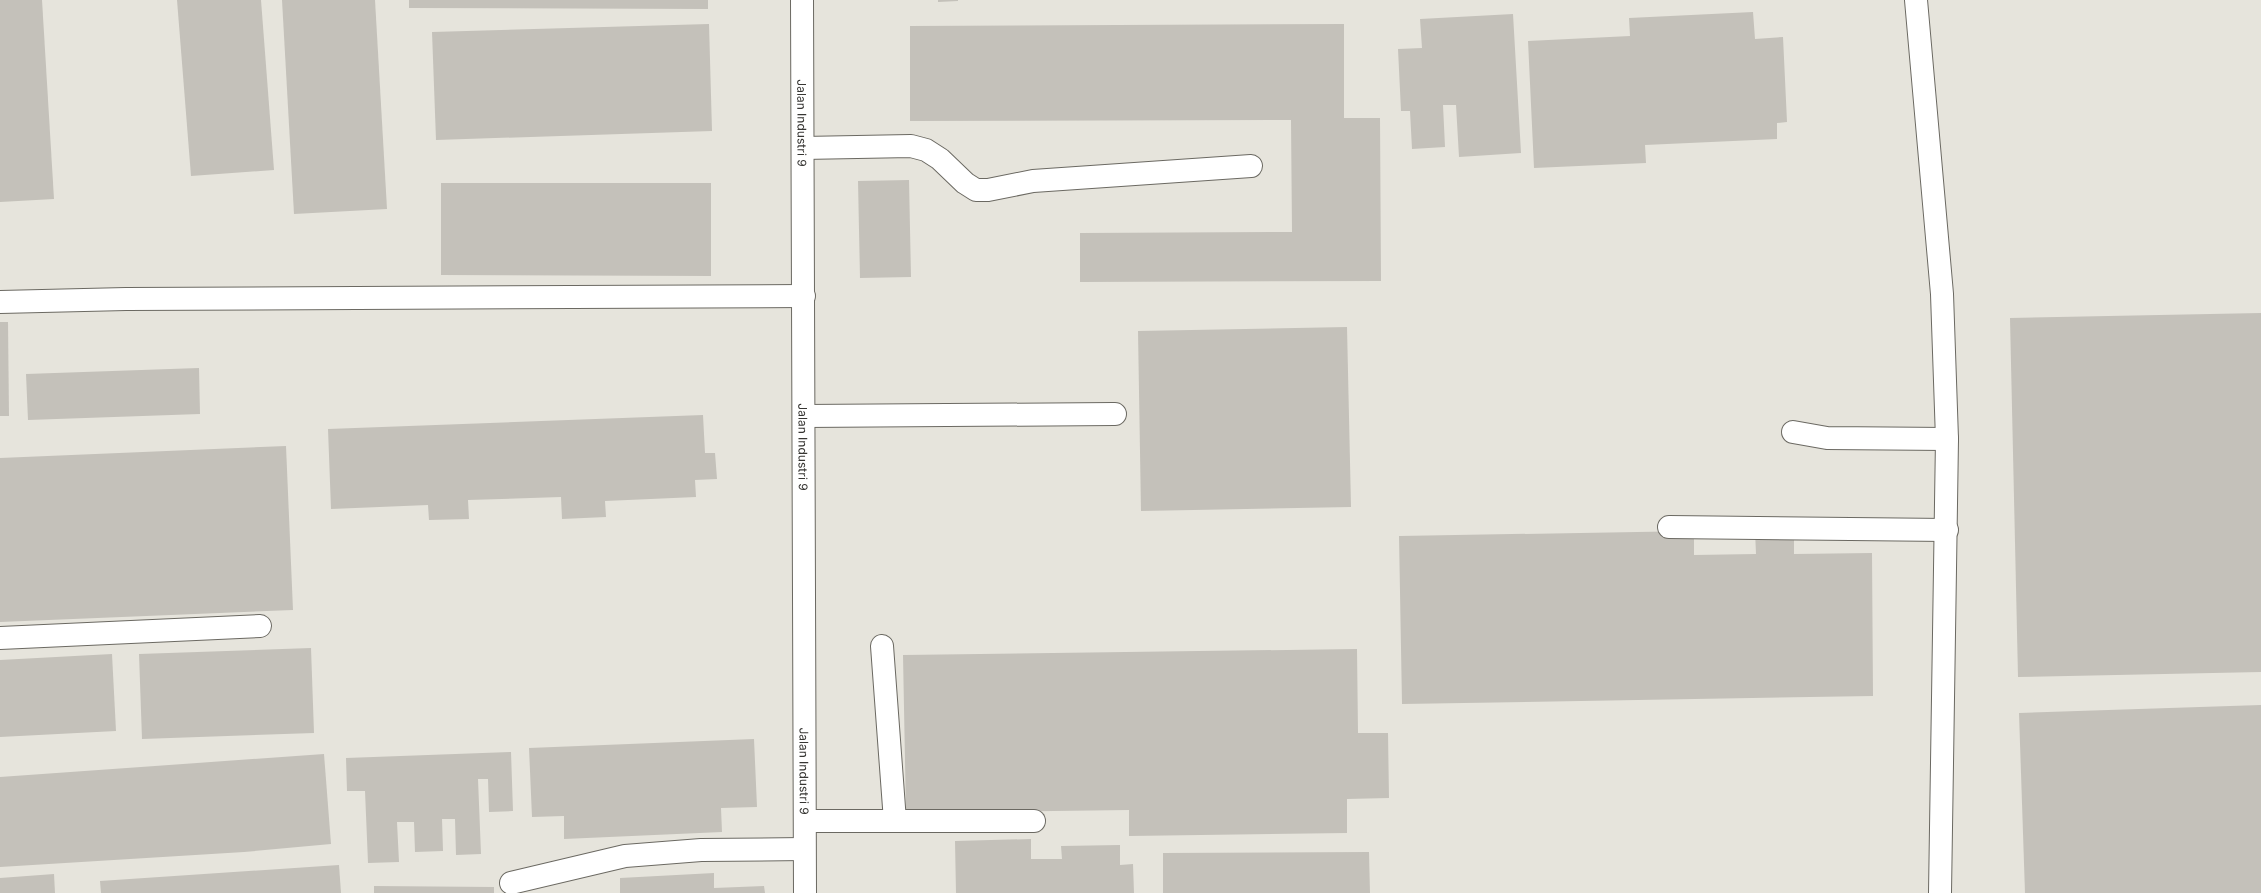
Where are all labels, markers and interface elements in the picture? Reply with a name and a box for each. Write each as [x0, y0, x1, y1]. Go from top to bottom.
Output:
street label: Jalan Industri 9 [795, 79, 810, 167]
street label: Jalan Industri 9 [796, 403, 811, 491]
street label: Jalan Industri 9 [797, 727, 812, 815]

